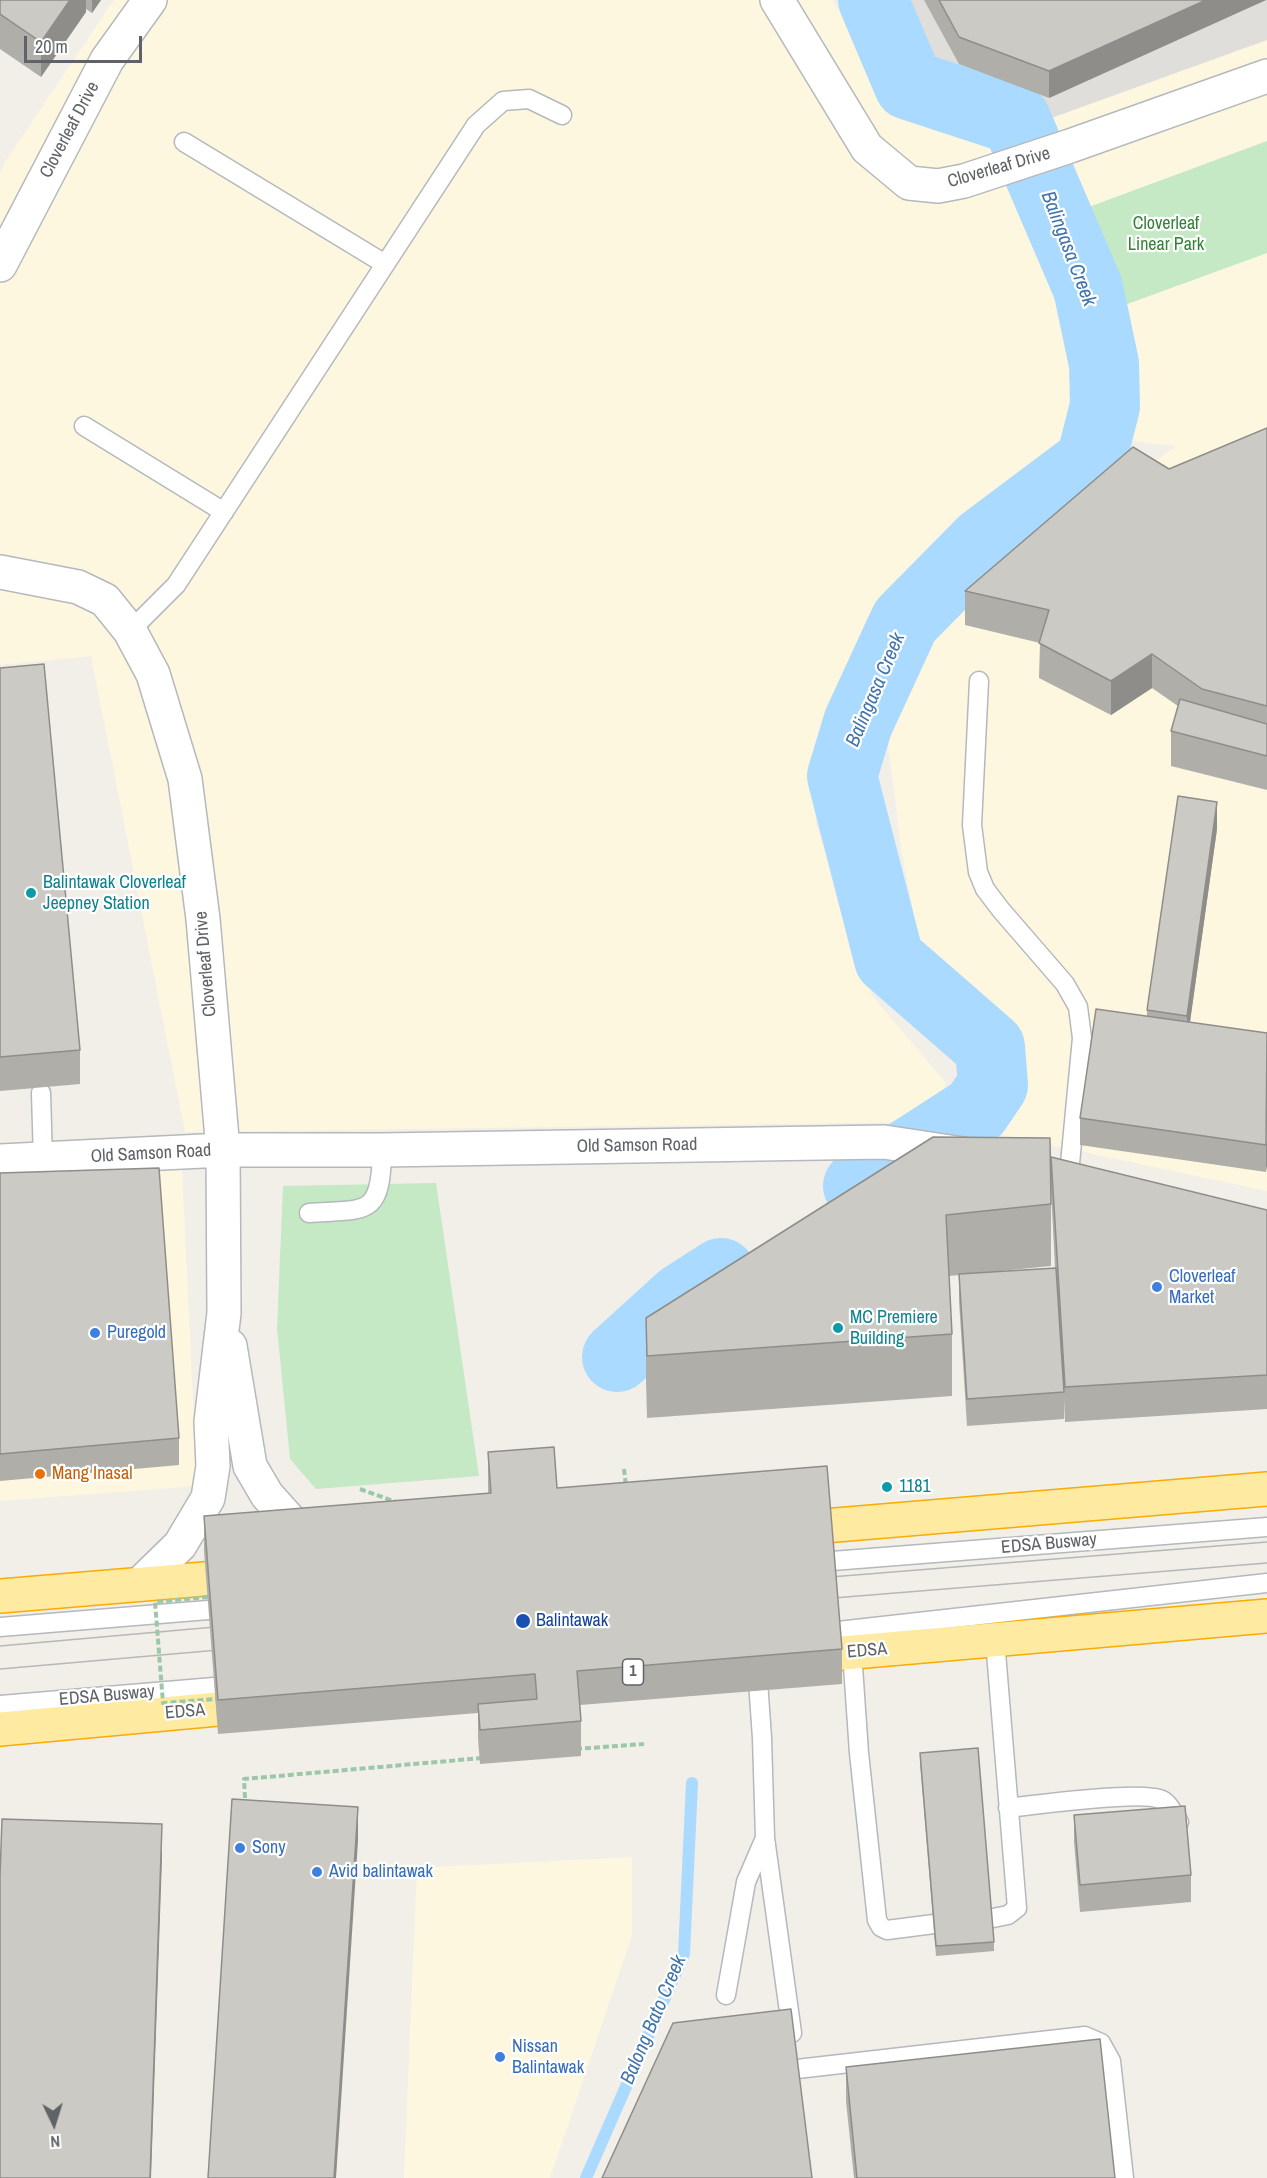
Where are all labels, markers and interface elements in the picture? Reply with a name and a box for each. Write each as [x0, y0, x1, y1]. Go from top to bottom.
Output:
scale bar [27, 24, 146, 62]
text: 20 m [35, 34, 68, 59]
street label: Cloverleaf Drive [36, 78, 104, 182]
street label: Cloverleaf Drive [945, 143, 1053, 193]
water label: Balingasa Creek [1035, 188, 1101, 310]
park label: Cloverleaf Linear Park [1128, 213, 1204, 256]
water label: Balingasa Creek [841, 630, 911, 750]
place label: Balintawak Cloverleaf Jeepney Station [43, 872, 186, 914]
marker: Balintawak Cloverleaf Jeepney Station [24, 886, 38, 900]
street label: Cloverleaf Drive [191, 910, 221, 1018]
street label: Old Samson Road [577, 1134, 697, 1158]
street label: Old Samson Road [90, 1140, 212, 1168]
place label: Cloverleaf Market [1169, 1266, 1235, 1308]
marker: Cloverleaf Market [1150, 1280, 1164, 1294]
place label: MC Premiere Building [850, 1307, 938, 1350]
marker: MC Premiere Building [831, 1321, 845, 1335]
place label: Puregold [107, 1322, 166, 1344]
marker: Puregold [88, 1326, 102, 1340]
place label: Mang Inasal [52, 1463, 132, 1485]
marker: Mang Inasal [33, 1467, 47, 1481]
place label: 1181 [899, 1476, 931, 1498]
marker: 1181 [880, 1480, 894, 1494]
street label: EDSA Busway [1000, 1529, 1098, 1559]
place label: Balintawak [536, 1610, 608, 1632]
marker: Balintawak [514, 1612, 532, 1630]
street label: EDSA [846, 1638, 888, 1664]
road number: 1 [622, 1659, 644, 1685]
street label: EDSA Busway [58, 1681, 156, 1711]
street label: EDSA [164, 1699, 206, 1725]
place label: Sony [252, 1837, 286, 1859]
marker: Sony [233, 1841, 247, 1855]
place label: Avid balintawak [329, 1861, 433, 1883]
marker: Avid balintawak [310, 1865, 324, 1879]
water label: Balong Bato Creek [616, 1952, 692, 2088]
place label: Nissan Balintawak [512, 2036, 584, 2078]
marker: Nissan Balintawak [493, 2050, 507, 2064]
north arrow [24, 2094, 84, 2154]
text: N [50, 2131, 61, 2153]

